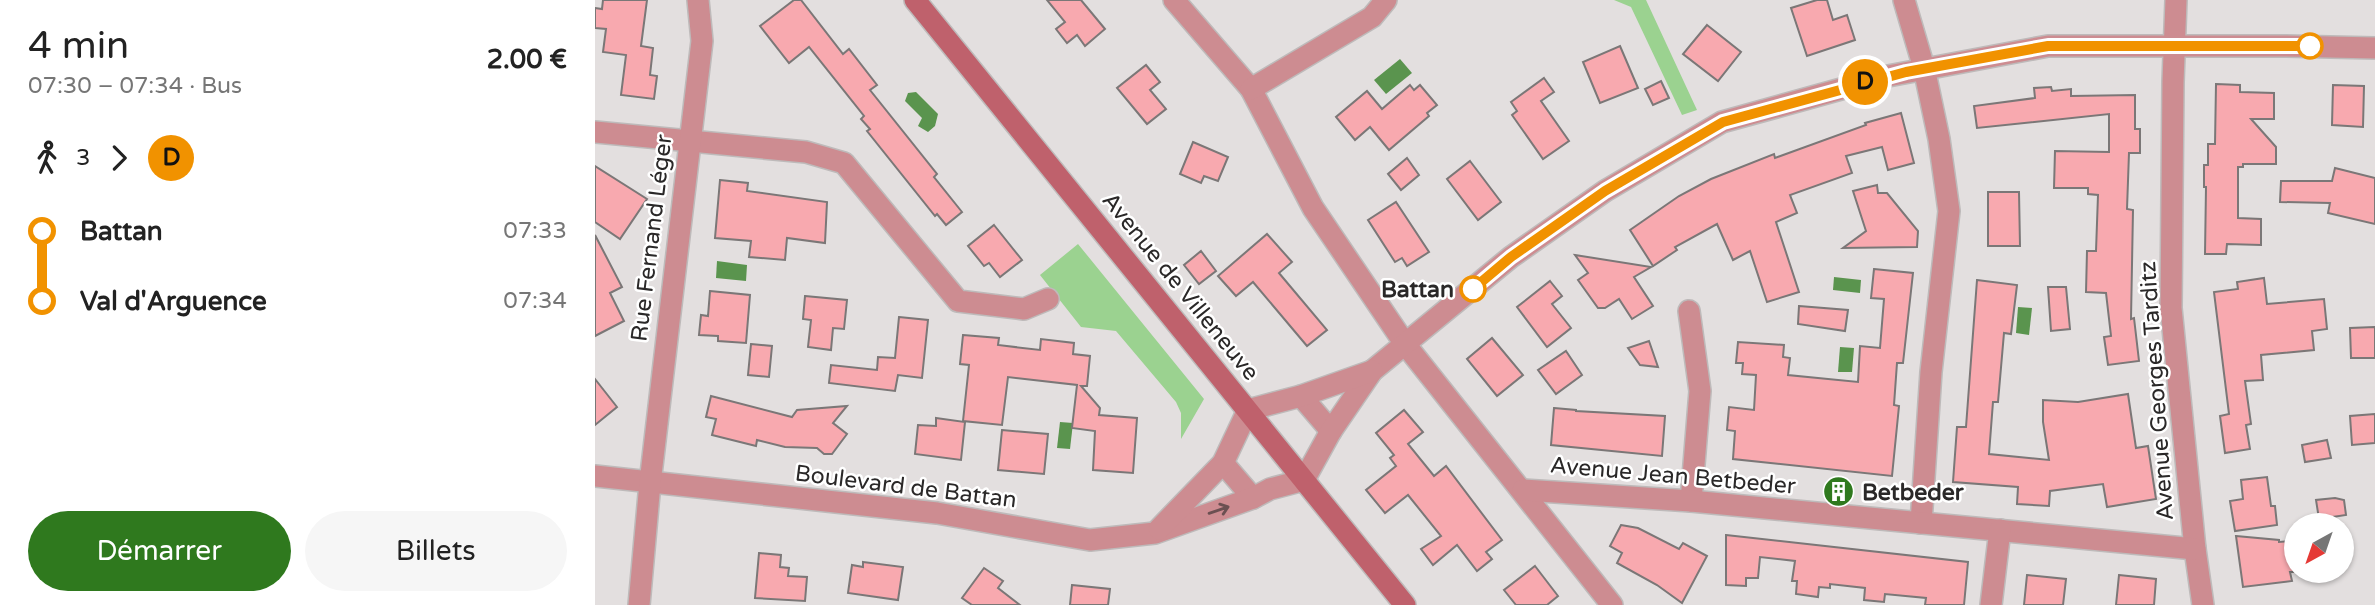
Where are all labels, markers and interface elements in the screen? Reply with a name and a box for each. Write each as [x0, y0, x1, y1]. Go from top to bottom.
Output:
text: 4 min [28, 23, 129, 69]
unlabelled marker [2297, 33, 2323, 59]
text: 2.00 € [487, 44, 567, 75]
line badge: D [1842, 59, 1888, 105]
text: D [1856, 67, 1874, 96]
text: 07:30 – 07:34 · Bus [28, 72, 242, 100]
street label: Rue Fernand Léger [625, 133, 679, 343]
icon: walk [28, 139, 66, 177]
icon: forward [100, 139, 138, 177]
text: D [162, 143, 180, 172]
text: 3 [76, 144, 90, 172]
street label: Avenue de Villeneuve [1096, 187, 1265, 386]
text: Battan [80, 216, 163, 247]
text: 07:33 [503, 217, 567, 245]
street label: Avenue Georges Tarditz [2134, 260, 2180, 521]
place label: Battan [1381, 276, 1454, 304]
marker: Battan [1460, 276, 1486, 302]
text: Val d'Arguence [80, 286, 267, 317]
text: 07:34 [503, 287, 567, 315]
street label: Avenue Jean Betbeder [1549, 451, 1797, 501]
street label: Boulevard de Battan [794, 460, 1018, 514]
building icon: Betbeder [1822, 475, 1856, 509]
place label: Betbeder [1862, 479, 1965, 507]
one-way arrow [1208, 503, 1230, 515]
button: Démarrer [28, 511, 291, 591]
button: Billets [305, 511, 567, 591]
north arrow [2284, 513, 2354, 583]
map controls [2284, 513, 2354, 583]

